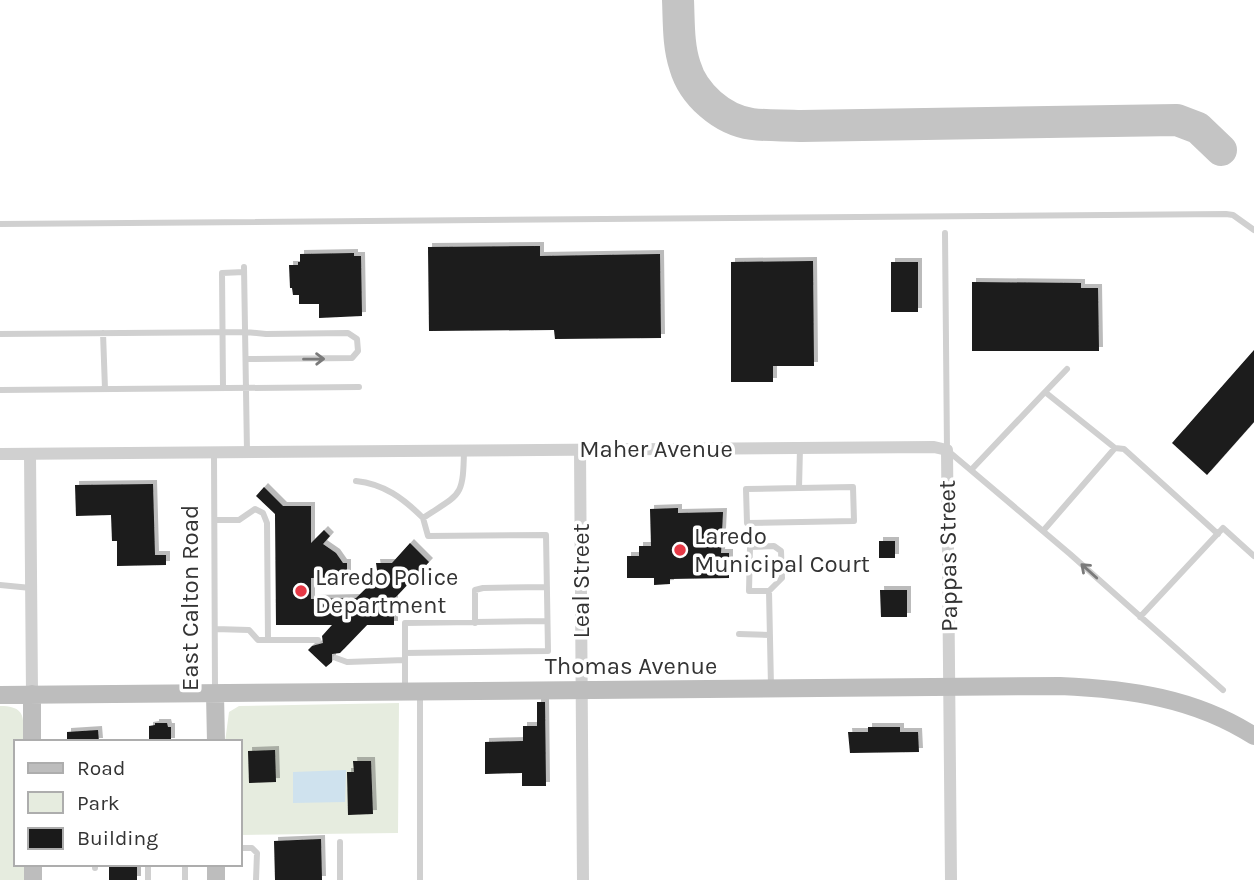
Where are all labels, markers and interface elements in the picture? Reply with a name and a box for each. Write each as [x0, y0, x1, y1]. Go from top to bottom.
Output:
one-way arrow [302, 352, 325, 365]
street label: Maher Avenue [579, 435, 733, 463]
street label: Pappas Street [933, 480, 963, 632]
street label: East Calton Road [176, 505, 204, 691]
place label: Laredo Municipal Court [694, 522, 870, 578]
street label: Leal Street [567, 523, 595, 639]
marker: Laredo Municipal Court [672, 542, 688, 558]
place label: Laredo Police Department [315, 563, 458, 619]
one-way arrow [1081, 563, 1098, 580]
marker: Laredo Police Department [293, 583, 309, 599]
street label: Thomas Avenue [545, 652, 717, 680]
legend [14, 740, 242, 866]
text: Road [77, 756, 125, 780]
text: Park [77, 791, 120, 815]
text: Building [77, 826, 158, 850]

